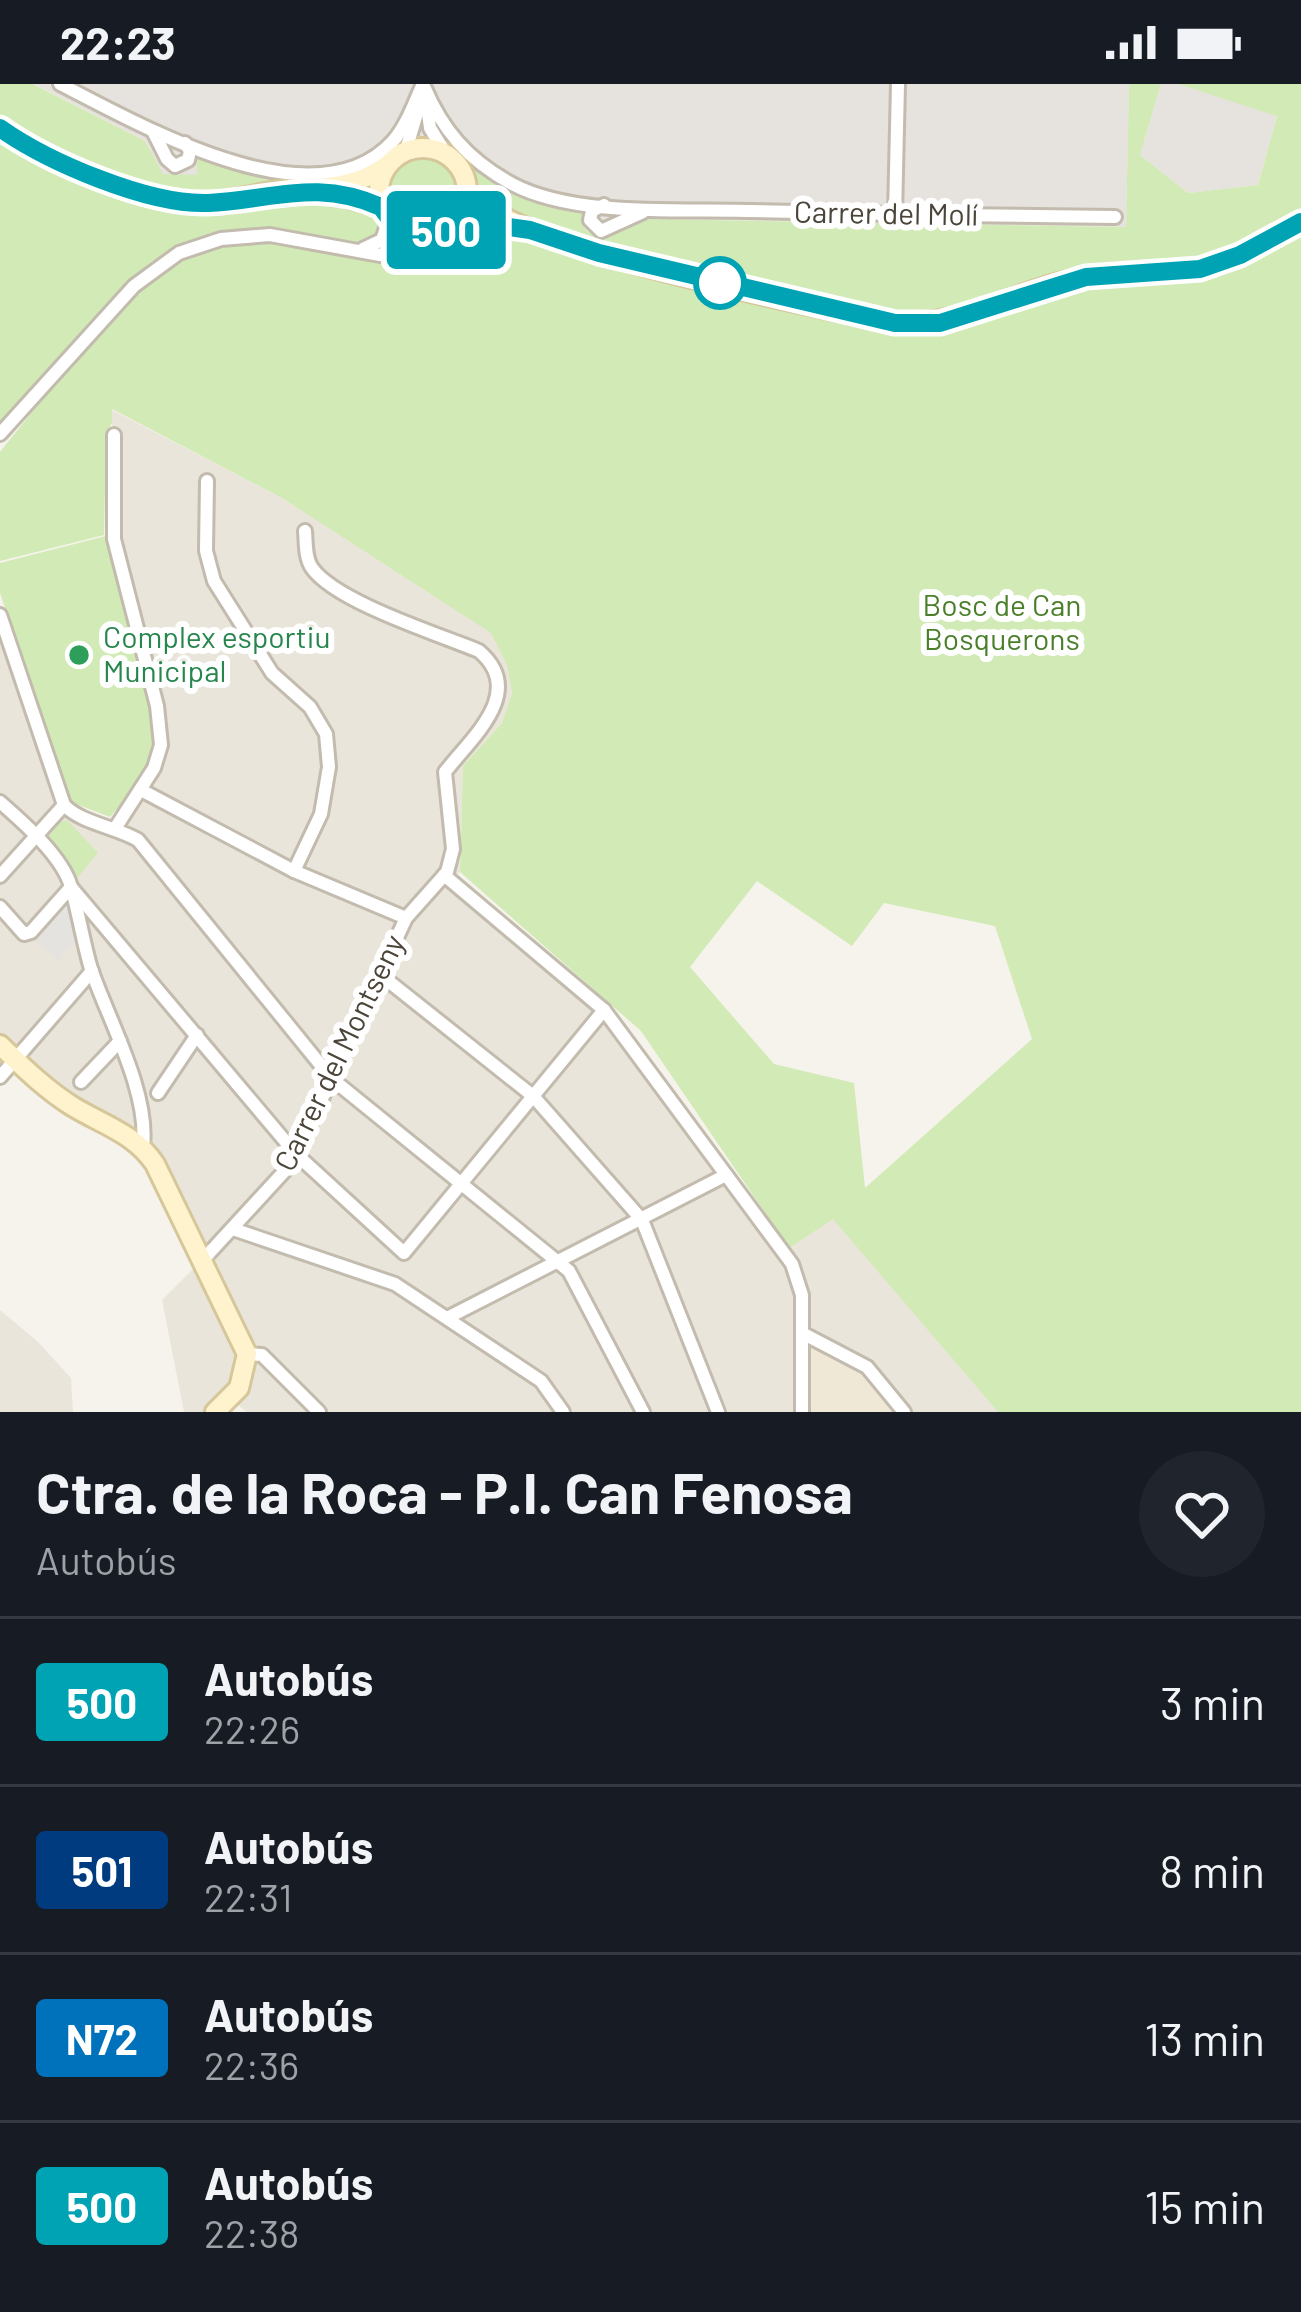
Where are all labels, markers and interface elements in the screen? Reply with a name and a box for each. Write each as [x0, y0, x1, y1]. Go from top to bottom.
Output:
text: 22:23 [60, 15, 176, 69]
line badge: 500 [377, 191, 515, 269]
street label: Carrer del Molí [794, 192, 978, 232]
text: 500 [411, 205, 481, 255]
unlabelled marker [695, 258, 745, 308]
park label: Bosc de Can Bosquerons [922, 586, 1082, 656]
place label: Complex esportiu Municipal [103, 618, 331, 688]
marker: Complex esportiu Municipal [66, 642, 92, 668]
street label: Carrer del Montseny [265, 928, 411, 1176]
button: heart [1139, 1451, 1265, 1577]
text: Ctra. de la Roca - P.I. Can Fenosa [36, 1457, 853, 1525]
text: Autobús [36, 1536, 177, 1583]
text: Autobús [204, 1651, 373, 1705]
text: 3 min [1160, 1675, 1265, 1729]
text: 500 [67, 1677, 137, 1727]
text: 22:26 [204, 1705, 300, 1752]
text: Autobús [204, 1819, 373, 1873]
text: 8 min [1160, 1843, 1265, 1897]
text: 501 [72, 1845, 132, 1895]
text: 22:31 [204, 1873, 293, 1920]
text: Autobús [204, 1987, 373, 2041]
text: 13 min [1144, 2011, 1265, 2065]
text: N72 [66, 2013, 138, 2063]
text: 22:36 [204, 2041, 299, 2088]
text: Autobús [204, 2155, 373, 2209]
text: 15 min [1144, 2179, 1265, 2233]
text: 500 [67, 2181, 137, 2231]
text: 22:38 [204, 2209, 299, 2256]

